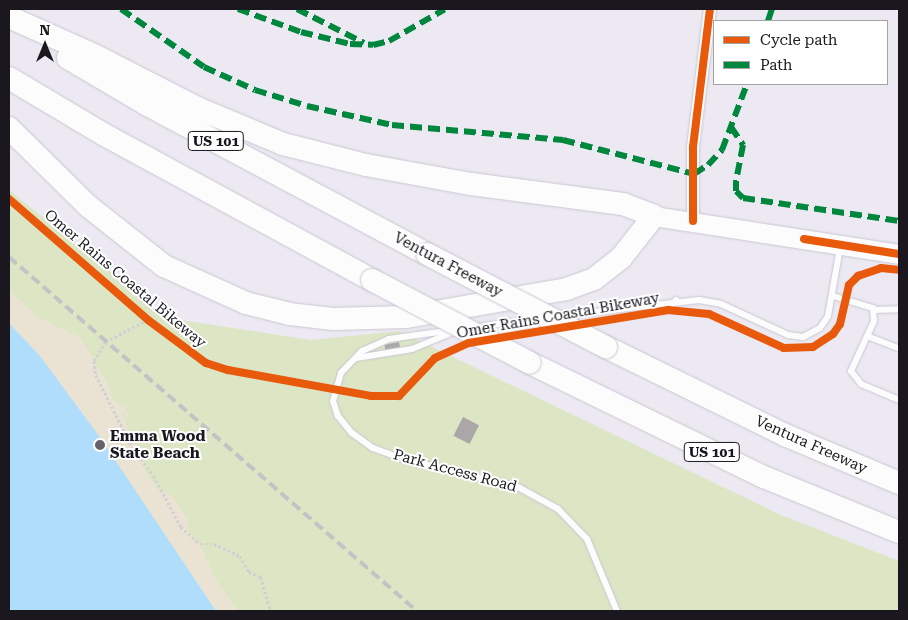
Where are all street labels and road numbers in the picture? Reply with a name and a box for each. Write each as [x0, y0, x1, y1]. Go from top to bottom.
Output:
road number: US 101 [187, 130, 245, 152]
street label: Omer Rains Coastal Bikeway [40, 206, 210, 352]
street label: Ventura Freeway [391, 229, 505, 301]
street label: Omer Rains Coastal Bikeway [455, 289, 661, 343]
street label: Ventura Freeway [752, 412, 870, 478]
road number: US 101 [683, 441, 741, 464]
street label: Park Access Road [391, 446, 519, 496]

